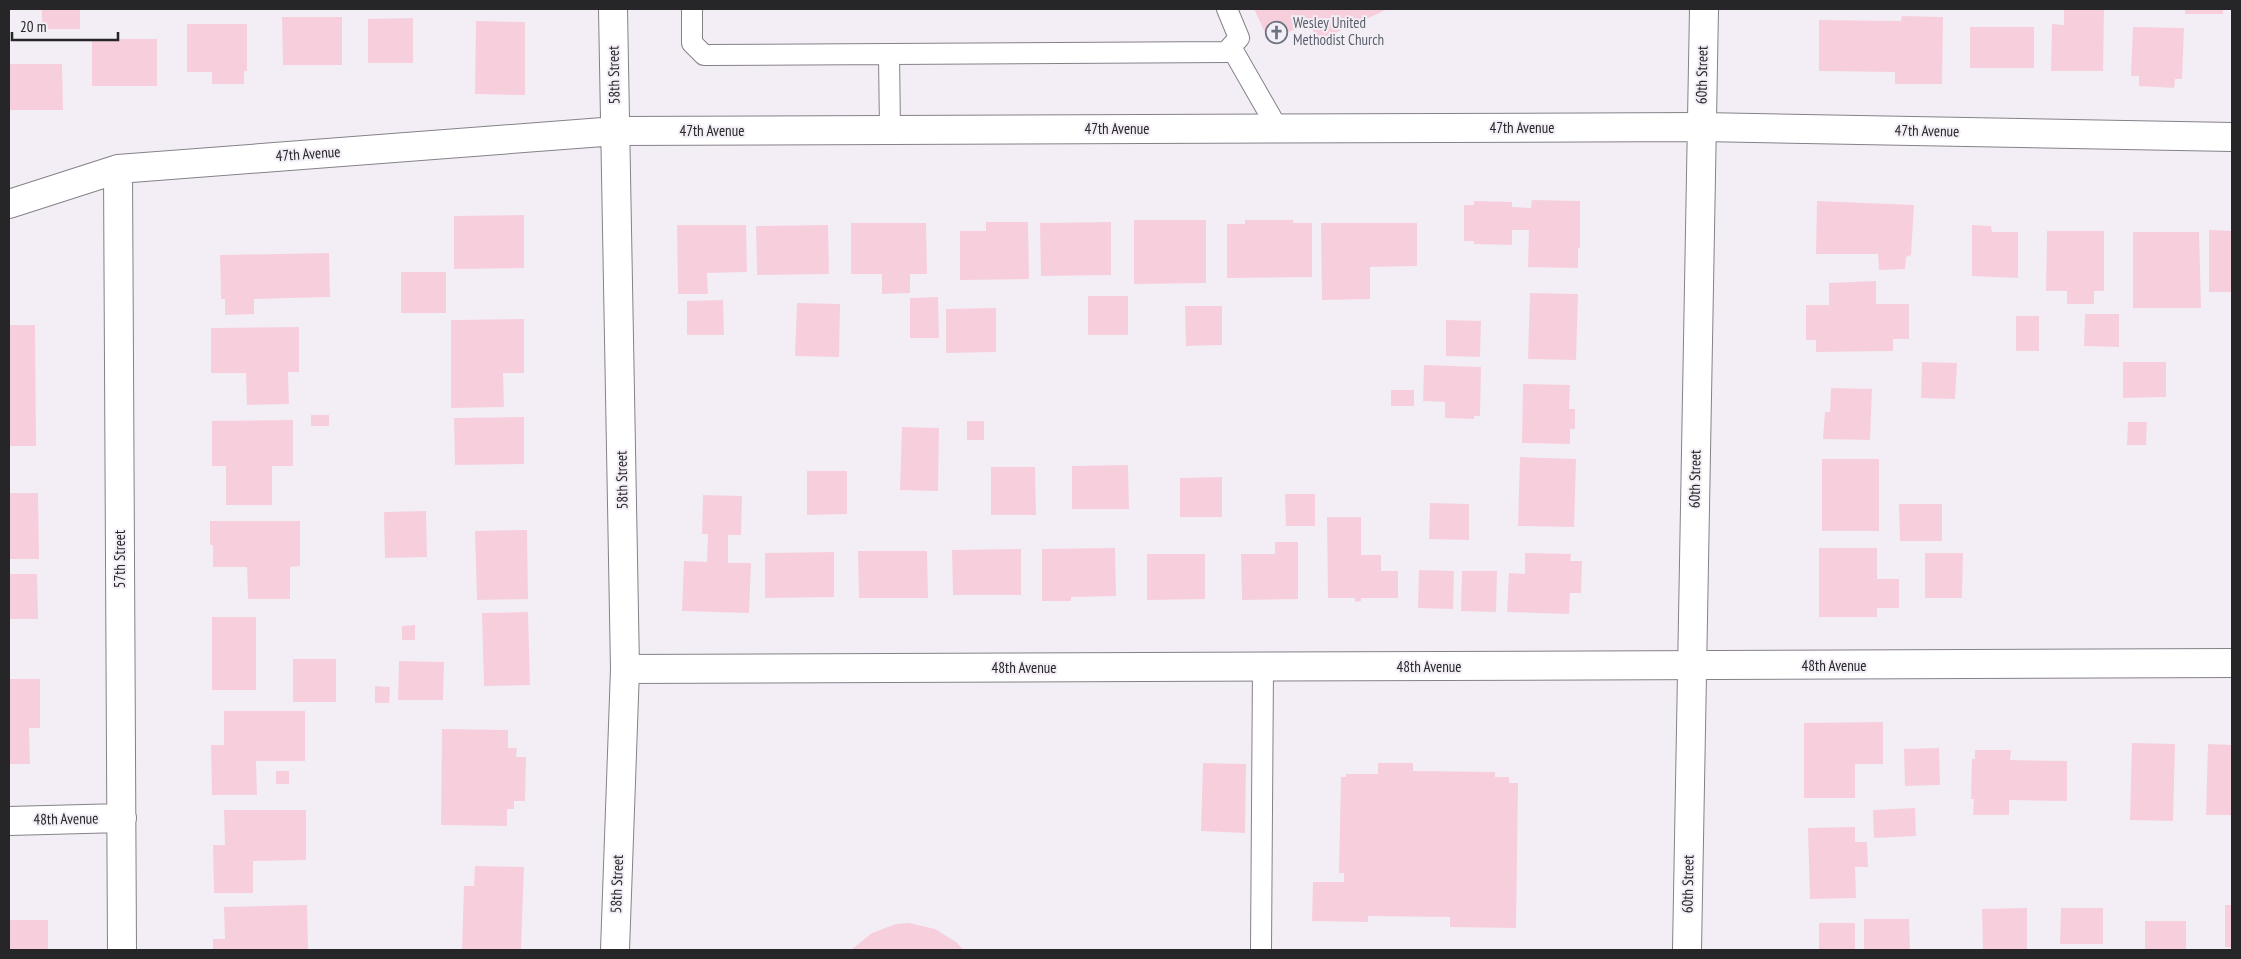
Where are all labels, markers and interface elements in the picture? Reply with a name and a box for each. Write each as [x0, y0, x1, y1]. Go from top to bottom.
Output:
scale bar [12, 10, 119, 42]
place label: Wesley United Methodist Church [1293, 13, 1384, 49]
text: 20 m [20, 17, 46, 36]
church icon: Wesley United Methodist Church [1265, 20, 1289, 44]
street label: 58th Street [603, 46, 624, 104]
street label: 60th Street [1691, 46, 1712, 104]
street label: 47th Avenue [1490, 118, 1554, 137]
street label: 47th Avenue [1085, 119, 1149, 138]
street label: 47th Avenue [1894, 120, 1960, 141]
street label: 47th Avenue [680, 121, 744, 140]
street label: 47th Avenue [275, 142, 341, 165]
street label: 60th Street [1684, 450, 1705, 508]
street label: 58th Street [611, 451, 632, 509]
street label: 57th Street [110, 530, 129, 588]
street label: 48th Avenue [1802, 656, 1866, 675]
street label: 48th Avenue [1397, 657, 1461, 676]
street label: 48th Avenue [992, 658, 1056, 677]
street label: 48th Avenue [33, 808, 99, 829]
street label: 58th Street [606, 854, 627, 914]
street label: 60th Street [1677, 855, 1698, 913]

